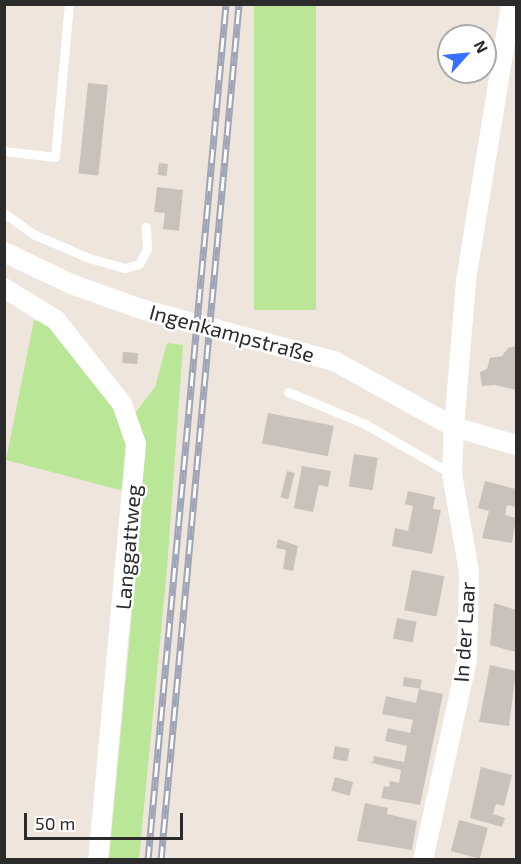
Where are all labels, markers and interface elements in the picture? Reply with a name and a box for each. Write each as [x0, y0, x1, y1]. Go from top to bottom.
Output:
north arrow [437, 24, 497, 84]
text: N [471, 37, 493, 56]
street label: Ingenkampstraße [147, 299, 317, 367]
street label: Langgattweg [110, 483, 146, 611]
street label: In der Laar [448, 581, 480, 683]
scale bar [27, 801, 186, 839]
text: 50 m [35, 812, 75, 834]

